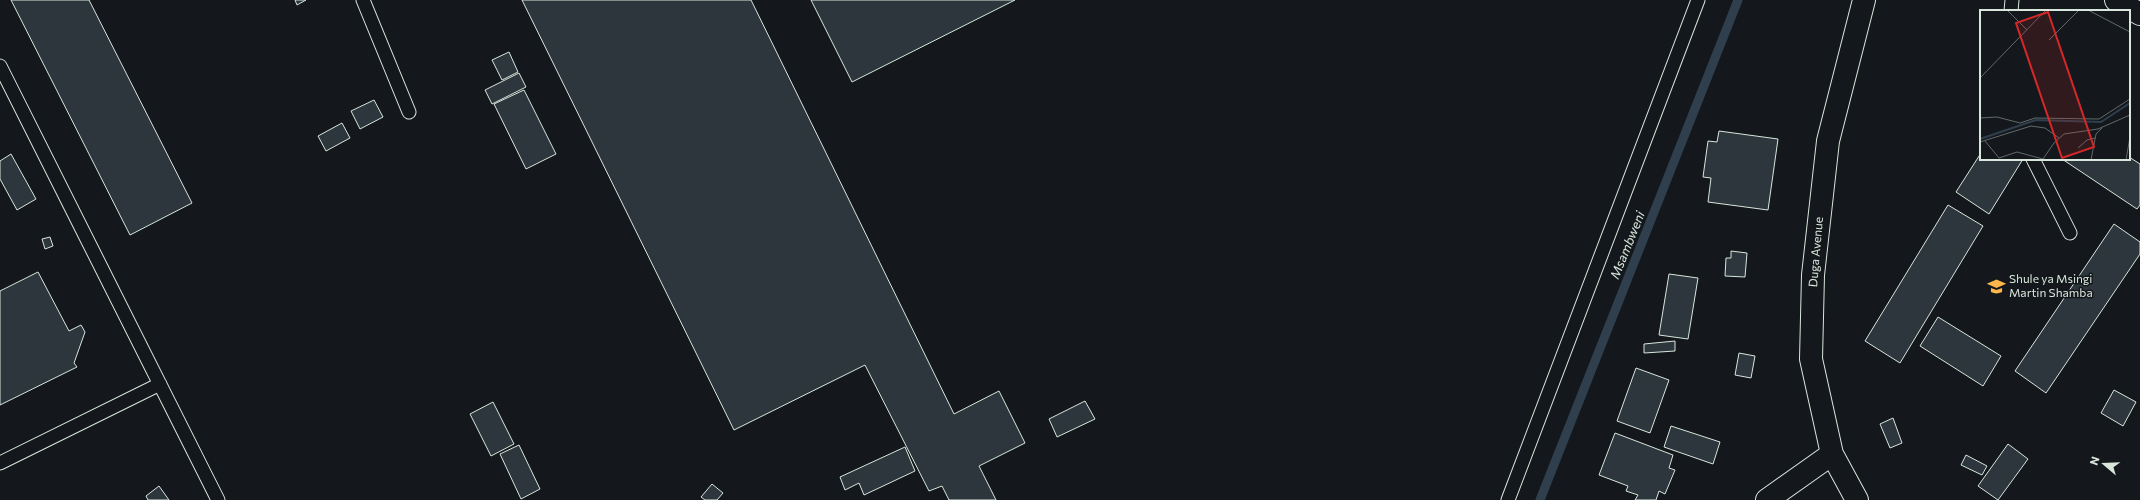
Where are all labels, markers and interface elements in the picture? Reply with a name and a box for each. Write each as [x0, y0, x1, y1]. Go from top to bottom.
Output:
inset map [1980, 10, 2130, 160]
water label: Msambweni [1606, 208, 1648, 281]
street label: Duga Avenue [1805, 216, 1825, 288]
place label: Shule ya Msingi Martin Shamba [2009, 271, 2093, 299]
school or university icon: Shule ya Msingi Martin Shamba [1986, 276, 2006, 296]
north arrow [2084, 444, 2124, 484]
text: N [2087, 455, 2102, 467]

